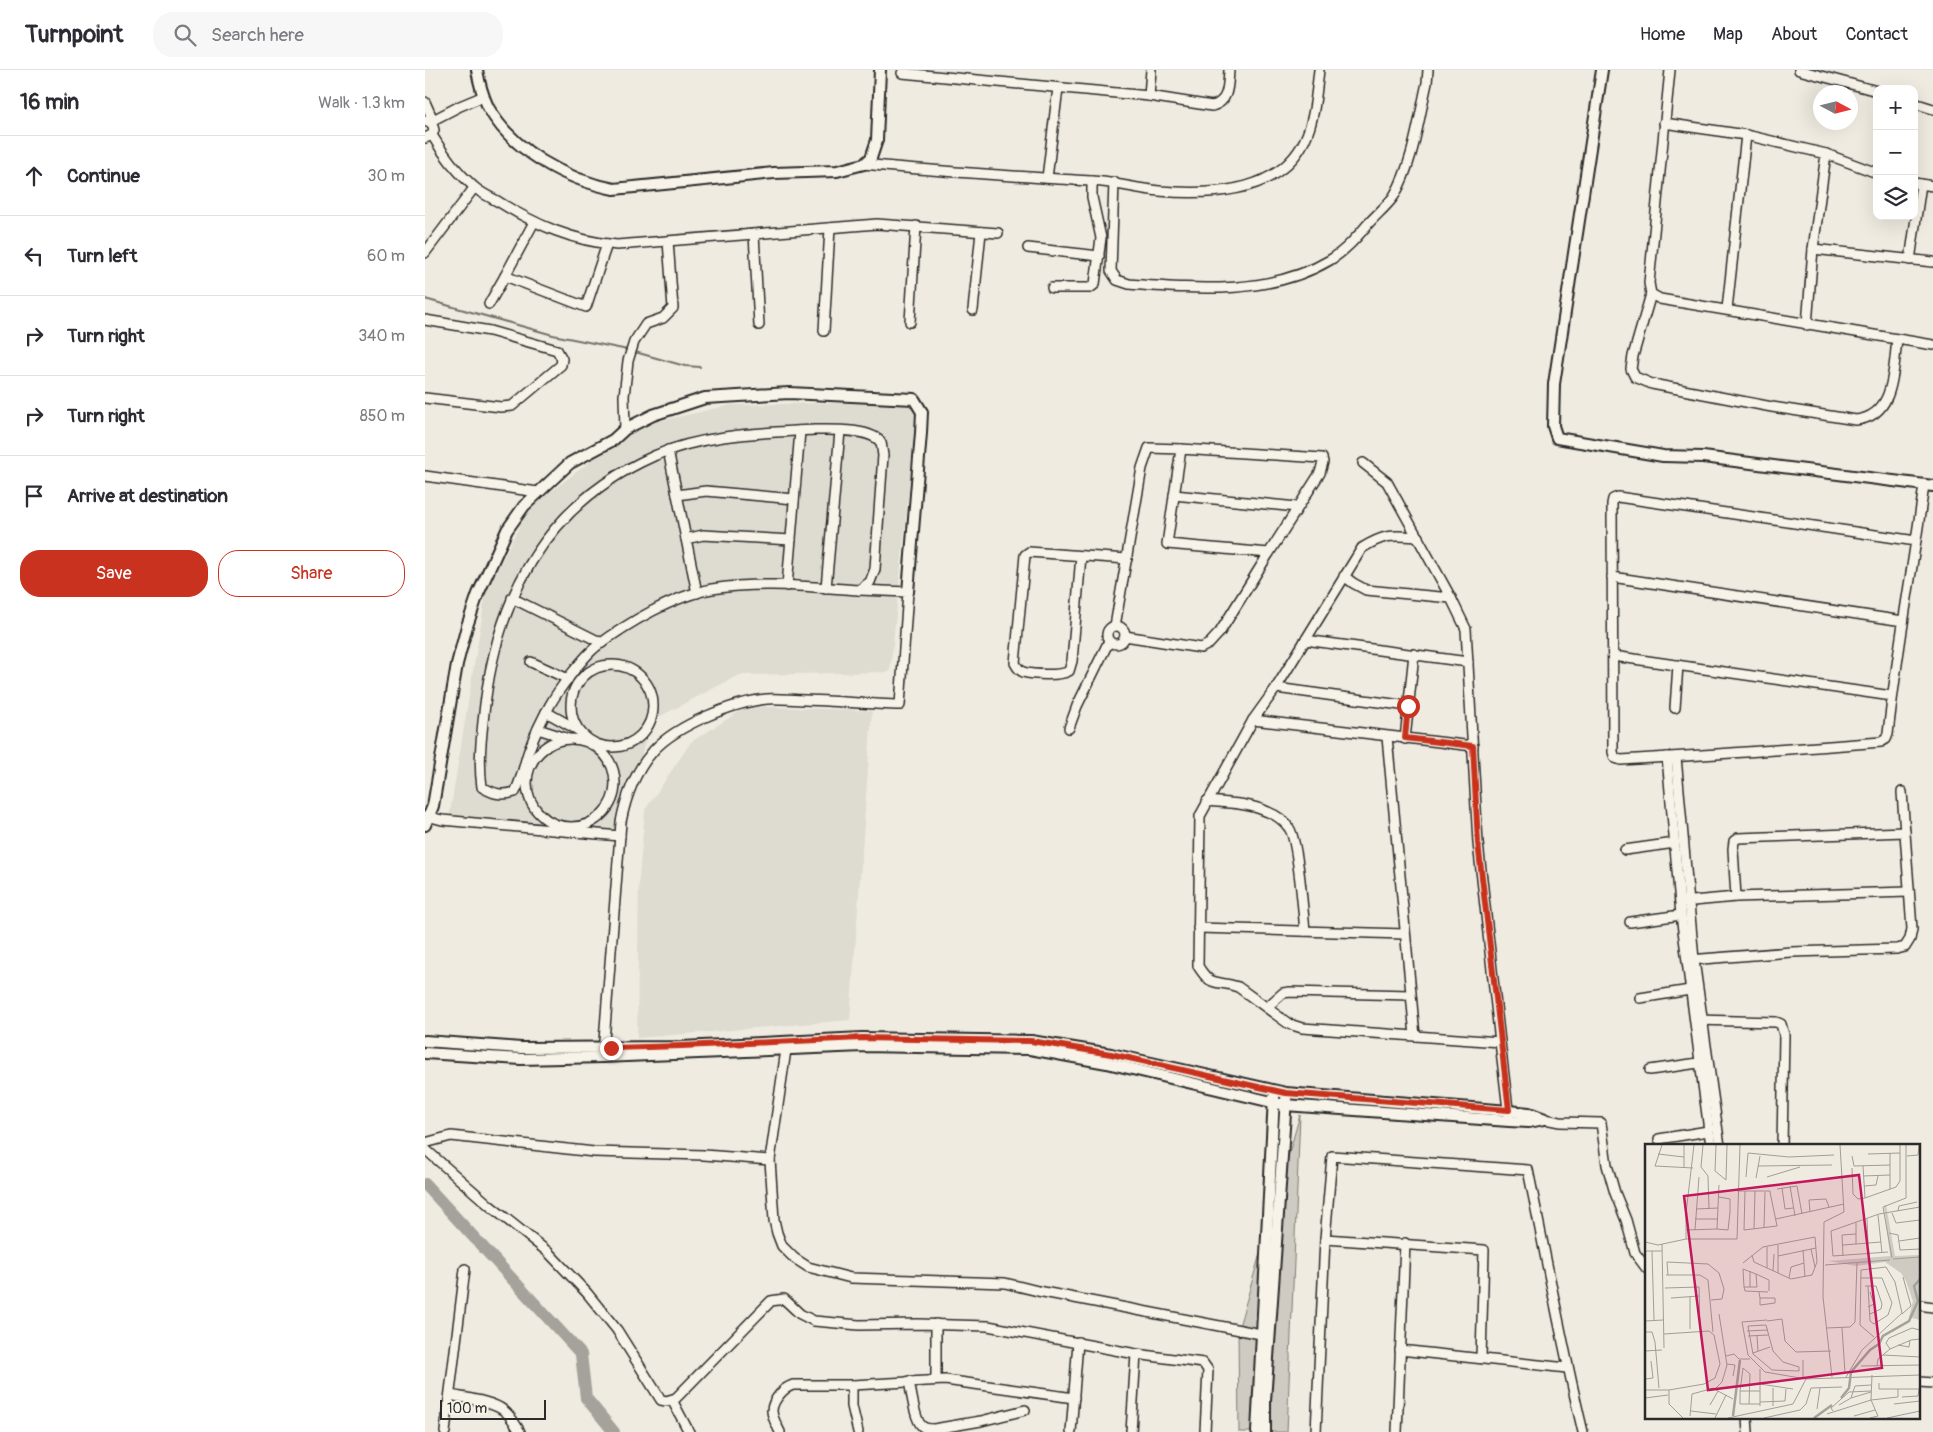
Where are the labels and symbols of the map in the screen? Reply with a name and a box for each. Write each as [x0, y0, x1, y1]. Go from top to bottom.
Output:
north arrow [1813, 85, 1858, 130]
route start [1397, 695, 1420, 718]
route end [600, 1037, 623, 1060]
inset map [1645, 1144, 1921, 1420]
scale bar [440, 1397, 546, 1420]

